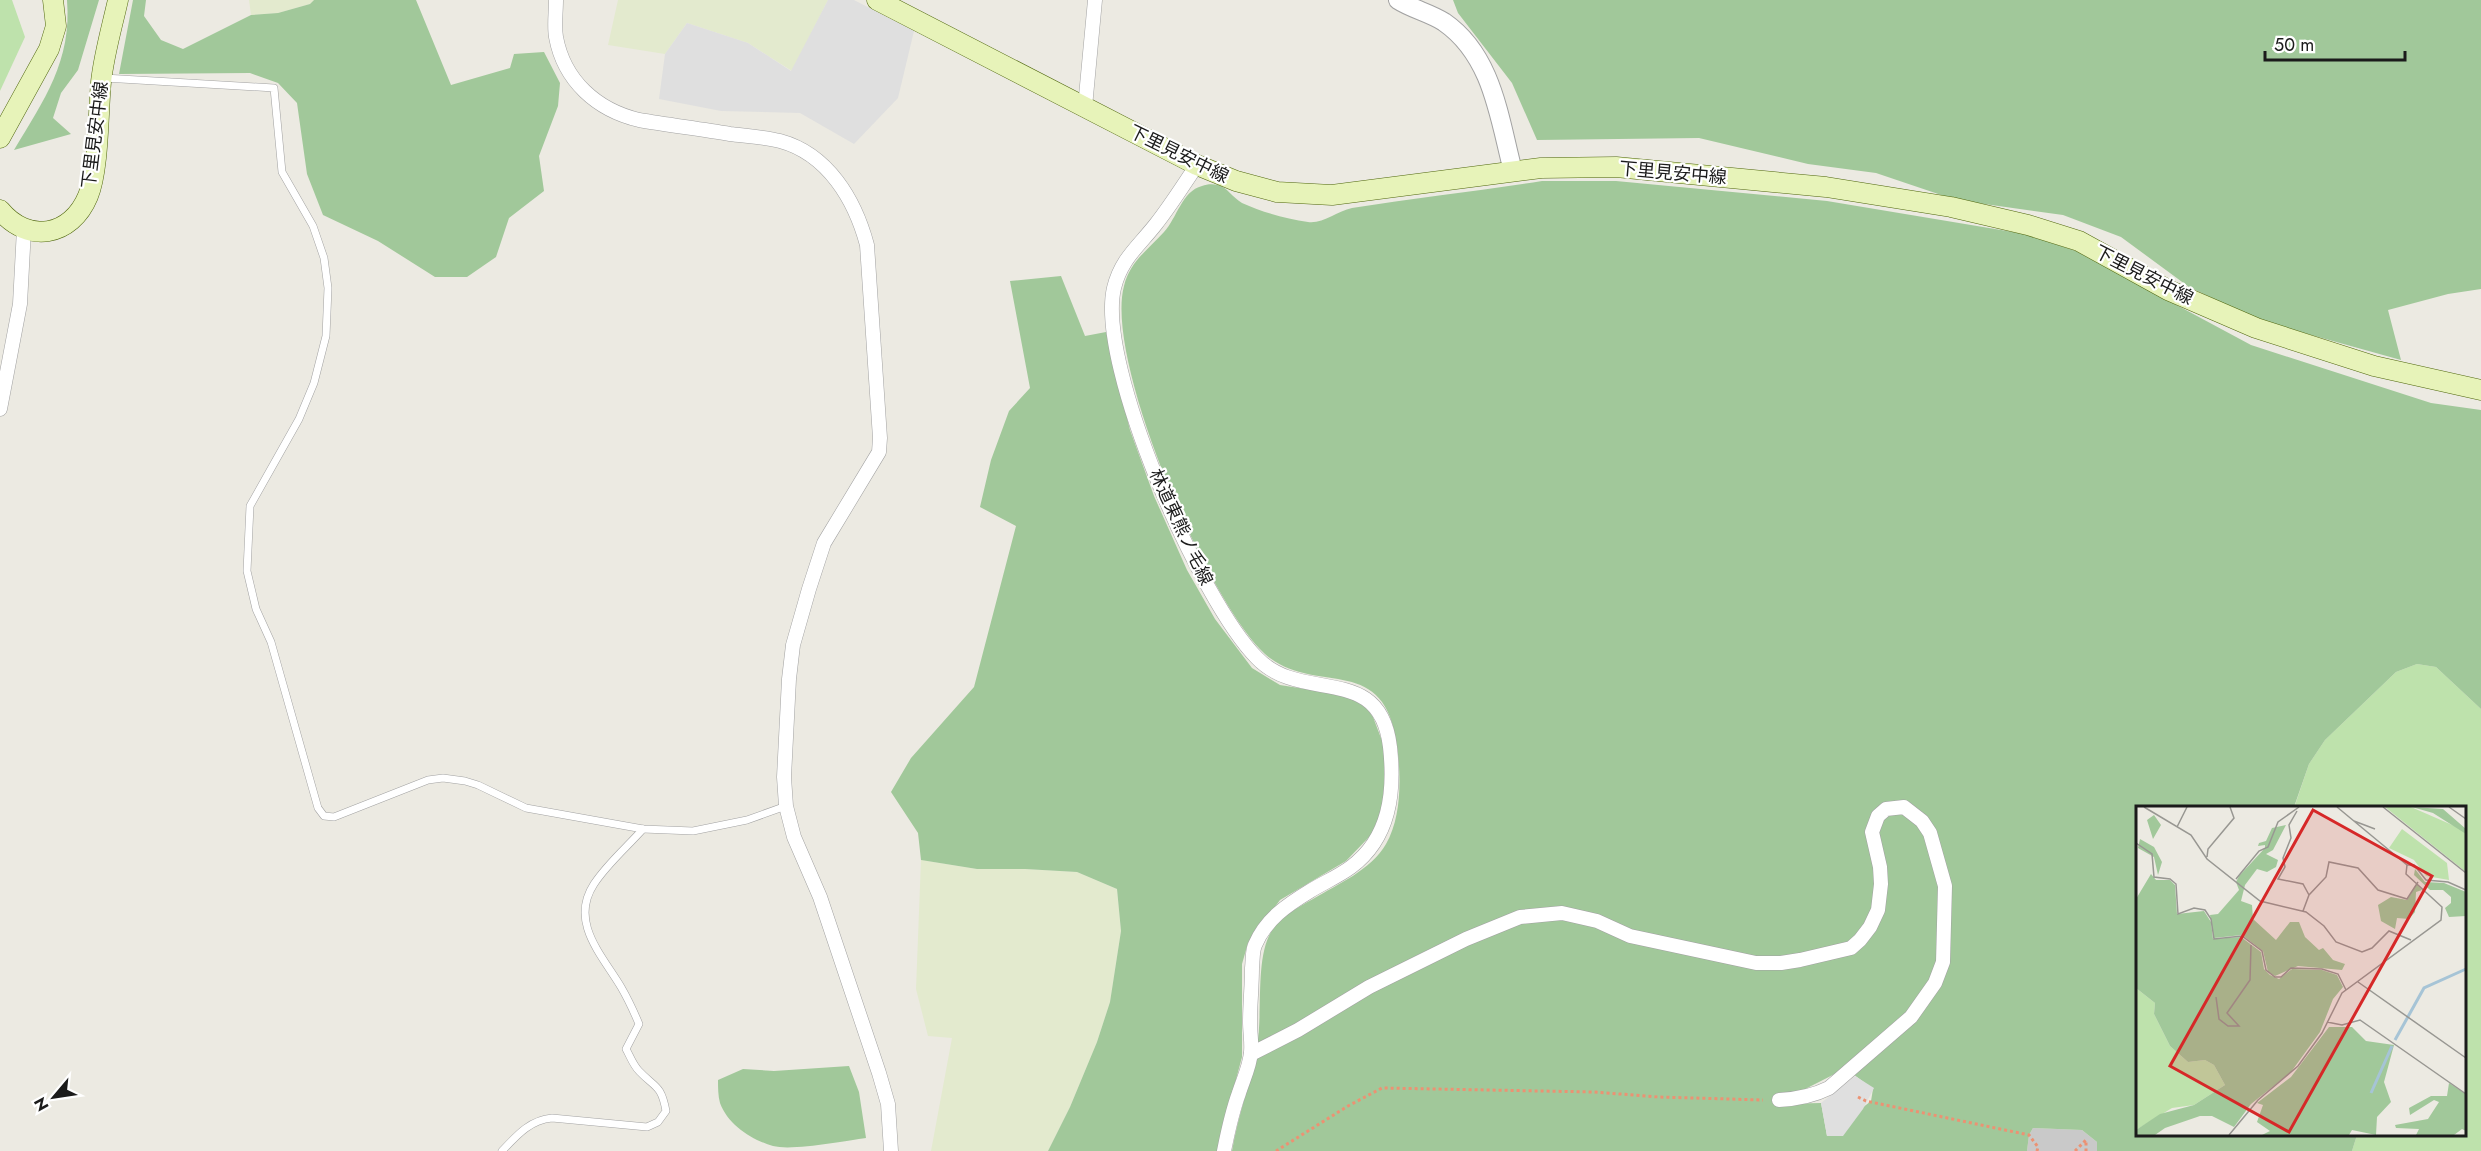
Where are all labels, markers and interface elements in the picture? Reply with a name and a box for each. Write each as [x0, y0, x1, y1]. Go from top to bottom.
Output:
scale bar [2265, 24, 2404, 62]
text: 50 m [2274, 32, 2314, 58]
street label: 下里見安中線 [76, 80, 114, 190]
street label: 下里見安中線 [1125, 119, 1233, 189]
street label: 下里見安中線 [1618, 155, 1728, 191]
street label: 下里見安中線 [2090, 239, 2198, 311]
street label: 林道東熊ノ毛線 [1143, 464, 1219, 590]
inset map [2136, 806, 2466, 1136]
north arrow [24, 1067, 84, 1127]
text: N [28, 1093, 54, 1115]

